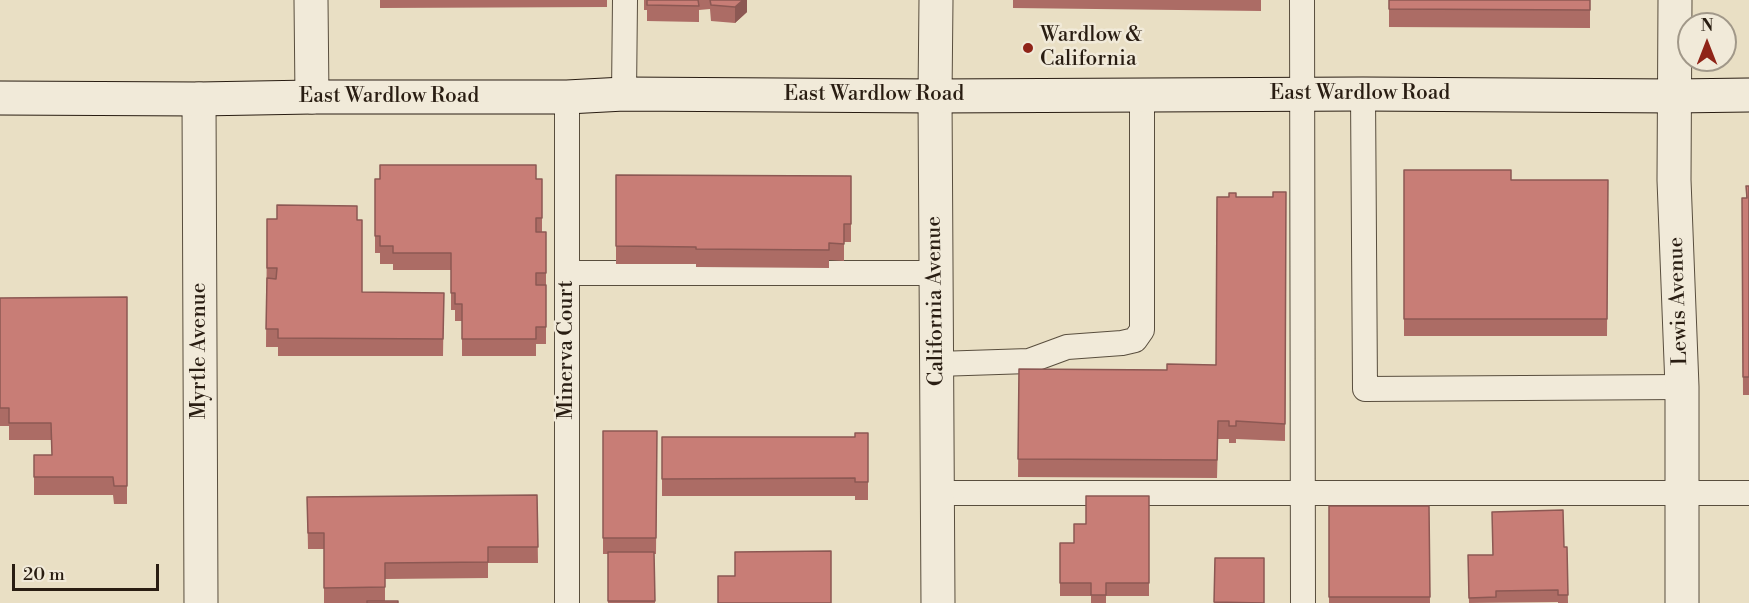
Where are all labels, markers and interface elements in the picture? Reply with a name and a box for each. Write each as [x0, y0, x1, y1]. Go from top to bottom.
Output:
north arrow [1677, 12, 1737, 72]
text: N [1701, 16, 1713, 36]
place label: Wardlow & California [1040, 23, 1142, 73]
marker: Wardlow & California [1021, 41, 1035, 55]
street label: East Wardlow Road [1270, 81, 1450, 107]
street label: East Wardlow Road [784, 82, 964, 108]
street label: East Wardlow Road [299, 84, 479, 110]
street label: California Avenue [922, 216, 950, 386]
street label: Lewis Avenue [1664, 236, 1694, 366]
street label: Minerva Court [554, 280, 580, 420]
street label: Myrtle Avenue [187, 283, 213, 419]
scale bar [15, 552, 162, 590]
text: 20 m [23, 563, 65, 586]

